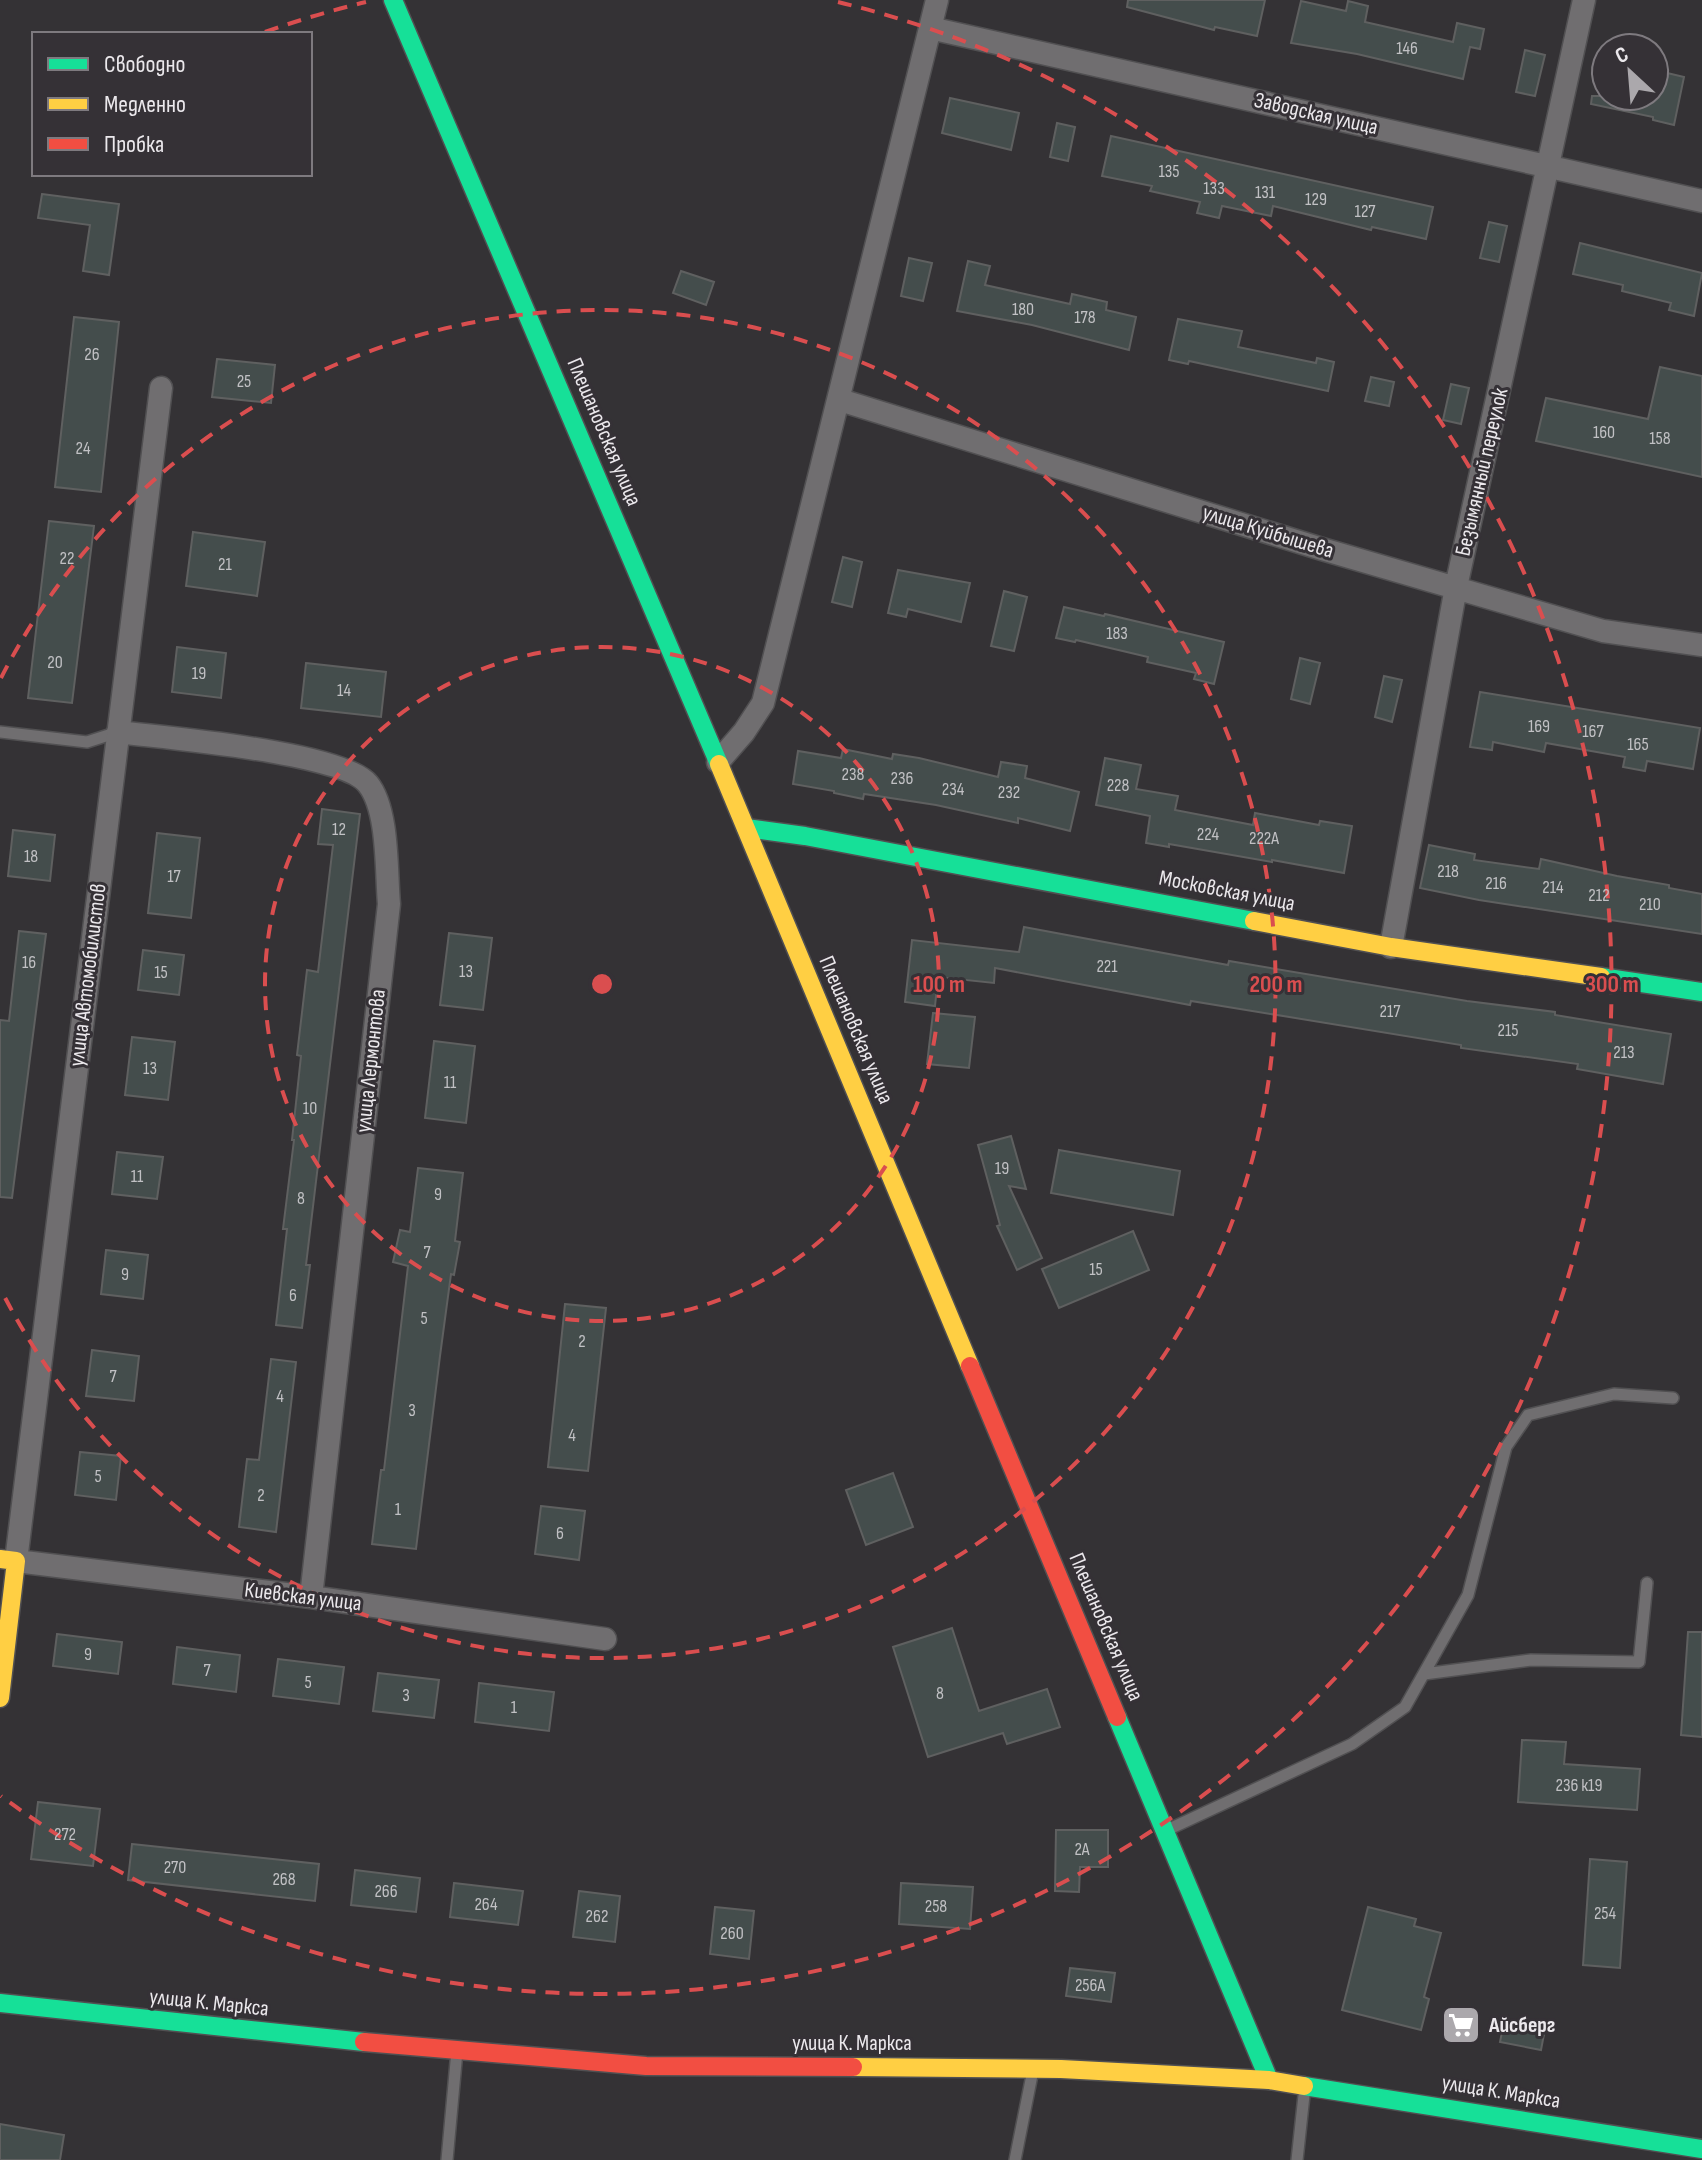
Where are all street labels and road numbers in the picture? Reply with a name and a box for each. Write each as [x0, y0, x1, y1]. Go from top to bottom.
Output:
street label: Заводская улица [1252, 87, 1380, 141]
street label: Плешановская улица [561, 354, 647, 510]
street label: Безымянный переулок [1450, 385, 1515, 559]
street label: улица Куйбышева [1199, 499, 1337, 565]
street label: Московская улица [1157, 865, 1297, 917]
street label: улица Автомобилистов [63, 882, 113, 1068]
street label: Плешановская улица [813, 952, 899, 1108]
street label: улица Лермонтова [350, 988, 392, 1134]
street label: Плешановская улица [1063, 1549, 1149, 1705]
street label: Киевская улица [243, 1576, 363, 1618]
street label: улица К. Маркса [148, 1983, 270, 2023]
street label: улица К. Маркса [792, 2030, 912, 2057]
street label: улица К. Маркса [1440, 2069, 1562, 2115]

